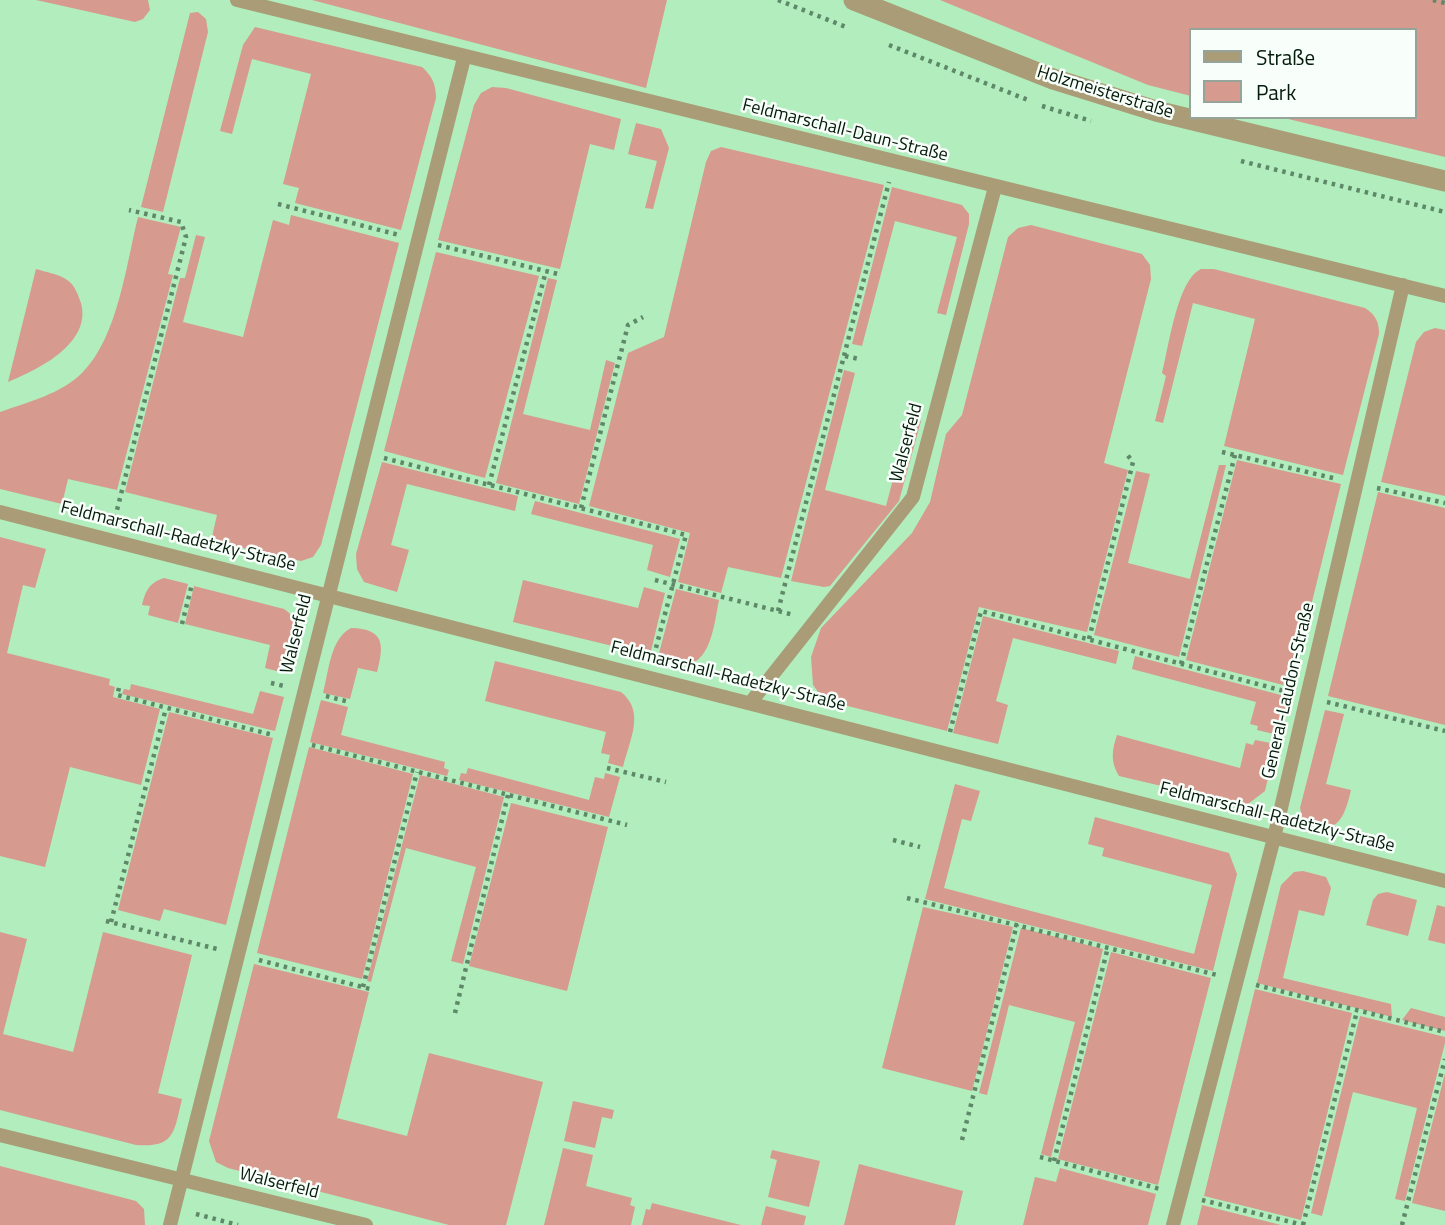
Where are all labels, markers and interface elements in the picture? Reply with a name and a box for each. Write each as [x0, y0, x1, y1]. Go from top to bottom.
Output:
legend [1190, 28, 1417, 119]
text: Straße [1256, 41, 1315, 73]
street label: Holzmeisterstraße [1034, 62, 1176, 124]
text: Park [1256, 76, 1296, 108]
street label: Feldmarschall-Daun-Straße [740, 95, 950, 167]
street label: Walserfeld [886, 401, 928, 485]
street label: Feldmarschall-Radetzky-Straße [58, 497, 298, 577]
street label: Walserfeld [277, 592, 317, 676]
street label: General-Laudon-Straße [1258, 601, 1320, 781]
street label: Feldmarschall-Radetzky-Straße [608, 637, 848, 717]
street label: Feldmarschall-Radetzky-Straße [1157, 778, 1397, 858]
street label: Walserfeld [237, 1164, 321, 1204]

